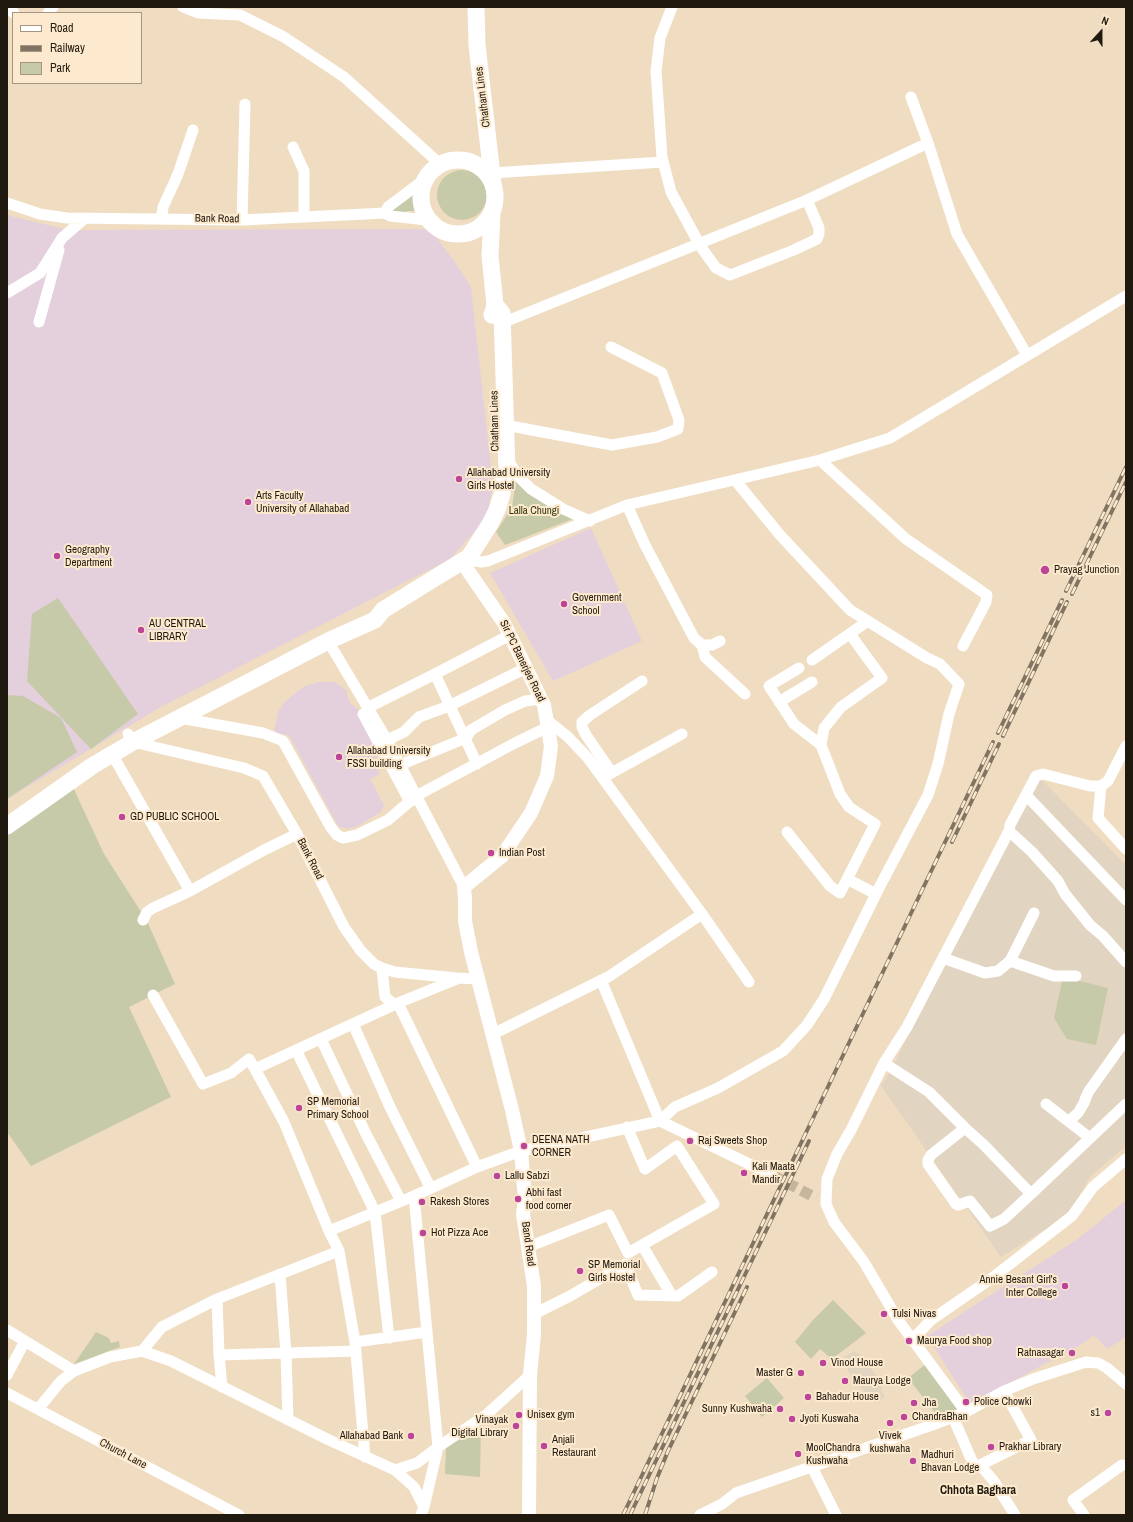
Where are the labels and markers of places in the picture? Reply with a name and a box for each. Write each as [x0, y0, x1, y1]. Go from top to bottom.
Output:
place label: Allahabad University Girls Hostel [467, 466, 550, 492]
marker: Allahabad University Girls Hostel [454, 474, 464, 484]
place label: Arts Faculty University of Allahabad [256, 489, 349, 515]
marker: Arts Faculty University of Allahabad [243, 497, 253, 507]
place label: Geography Department [65, 543, 112, 569]
marker: Geography Department [52, 551, 62, 561]
place label: Prayag Junction [1054, 563, 1119, 577]
marker: Prayag Junction [1039, 564, 1051, 576]
place label: Government School [572, 591, 622, 617]
marker: Government School [559, 599, 569, 609]
place label: AU CENTRAL LIBRARY [149, 617, 206, 643]
marker: AU CENTRAL LIBRARY [136, 625, 146, 635]
place label: Allahabad University FSSI building [347, 744, 430, 770]
marker: Allahabad University FSSI building [334, 752, 344, 762]
place label: GD PUBLIC SCHOOL [130, 810, 219, 824]
marker: GD PUBLIC SCHOOL [117, 812, 127, 822]
place label: Indian Post [499, 846, 545, 860]
marker: Indian Post [486, 848, 496, 858]
place label: SP Memorial Primary School [307, 1095, 369, 1121]
marker: SP Memorial Primary School [294, 1103, 304, 1113]
place label: DEENA NATH CORNER [532, 1133, 589, 1159]
place label: Raj Sweets Shop [698, 1134, 767, 1148]
marker: Raj Sweets Shop [685, 1136, 695, 1146]
marker: DEENA NATH CORNER [519, 1141, 529, 1151]
place label: Kali Maata Mandir [752, 1160, 795, 1186]
marker: Kali Maata Mandir [739, 1168, 749, 1178]
place label: Lallu Sabzi [505, 1169, 550, 1183]
marker: Lallu Sabzi [492, 1171, 502, 1181]
place label: Abhi fast food corner [526, 1186, 572, 1212]
marker: Abhi fast food corner [513, 1194, 523, 1204]
place label: Rakesh Stores [430, 1195, 489, 1209]
marker: Rakesh Stores [417, 1197, 427, 1207]
place label: Hot Pizza Ace [431, 1226, 488, 1240]
marker: Hot Pizza Ace [418, 1228, 428, 1238]
place label: SP Memorial Girls Hostel [588, 1258, 640, 1284]
marker: SP Memorial Girls Hostel [575, 1266, 585, 1276]
place label: Annie Besant Girl's Inter College [980, 1273, 1057, 1299]
marker: Annie Besant Girl's Inter College [1060, 1281, 1070, 1291]
place label: Tulsi Nivas [892, 1307, 936, 1321]
marker: Tulsi Nivas [879, 1309, 889, 1319]
place label: Maurya Food shop [917, 1334, 992, 1348]
marker: Maurya Food shop [904, 1336, 914, 1346]
place label: Ratnasagar [1017, 1346, 1064, 1360]
marker: Ratnasagar [1067, 1348, 1077, 1358]
place label: Vinod House [831, 1356, 883, 1370]
marker: Vinod House [818, 1358, 828, 1368]
place label: Master G [756, 1366, 793, 1380]
marker: Master G [796, 1368, 806, 1378]
place label: Maurya Lodge [853, 1374, 911, 1388]
marker: Maurya Lodge [840, 1376, 850, 1386]
place label: Bahadur House [816, 1390, 879, 1404]
marker: Bahadur House [803, 1392, 813, 1402]
place label: Police Chowki [974, 1395, 1032, 1409]
place label: Jha [922, 1396, 937, 1410]
marker: Police Chowki [961, 1397, 971, 1407]
marker: Jha [909, 1398, 919, 1408]
place label: Sunny Kushwaha [702, 1402, 772, 1416]
marker: Sunny Kushwaha [775, 1404, 785, 1414]
place label: s1 [1090, 1406, 1100, 1420]
place label: Unisex gym [527, 1408, 575, 1422]
marker: s1 [1103, 1408, 1113, 1418]
marker: Unisex gym [514, 1410, 524, 1420]
place label: ChandraBhan [912, 1410, 968, 1424]
place label: Jyoti Kuswaha [800, 1412, 859, 1426]
marker: ChandraBhan [899, 1412, 909, 1422]
place label: Vinayak Digital Library [451, 1413, 508, 1439]
marker: Jyoti Kuswaha [787, 1414, 797, 1424]
marker: Vivek kushwaha [885, 1418, 895, 1428]
marker: Vinayak Digital Library [511, 1421, 521, 1431]
place label: Allahabad Bank [340, 1429, 403, 1443]
place label: Vivek kushwaha [870, 1429, 910, 1455]
marker: Allahabad Bank [406, 1431, 416, 1441]
place label: Anjali Restaurant [552, 1433, 596, 1459]
place label: Prakhar Library [999, 1440, 1061, 1454]
marker: Anjali Restaurant [539, 1441, 549, 1451]
place label: MoolChandra Kushwaha [806, 1441, 860, 1467]
marker: Prakhar Library [986, 1442, 996, 1452]
place label: Madhuri Bhavan Lodge [921, 1448, 979, 1474]
marker: MoolChandra Kushwaha [793, 1449, 803, 1459]
marker: Madhuri Bhavan Lodge [908, 1456, 918, 1466]

